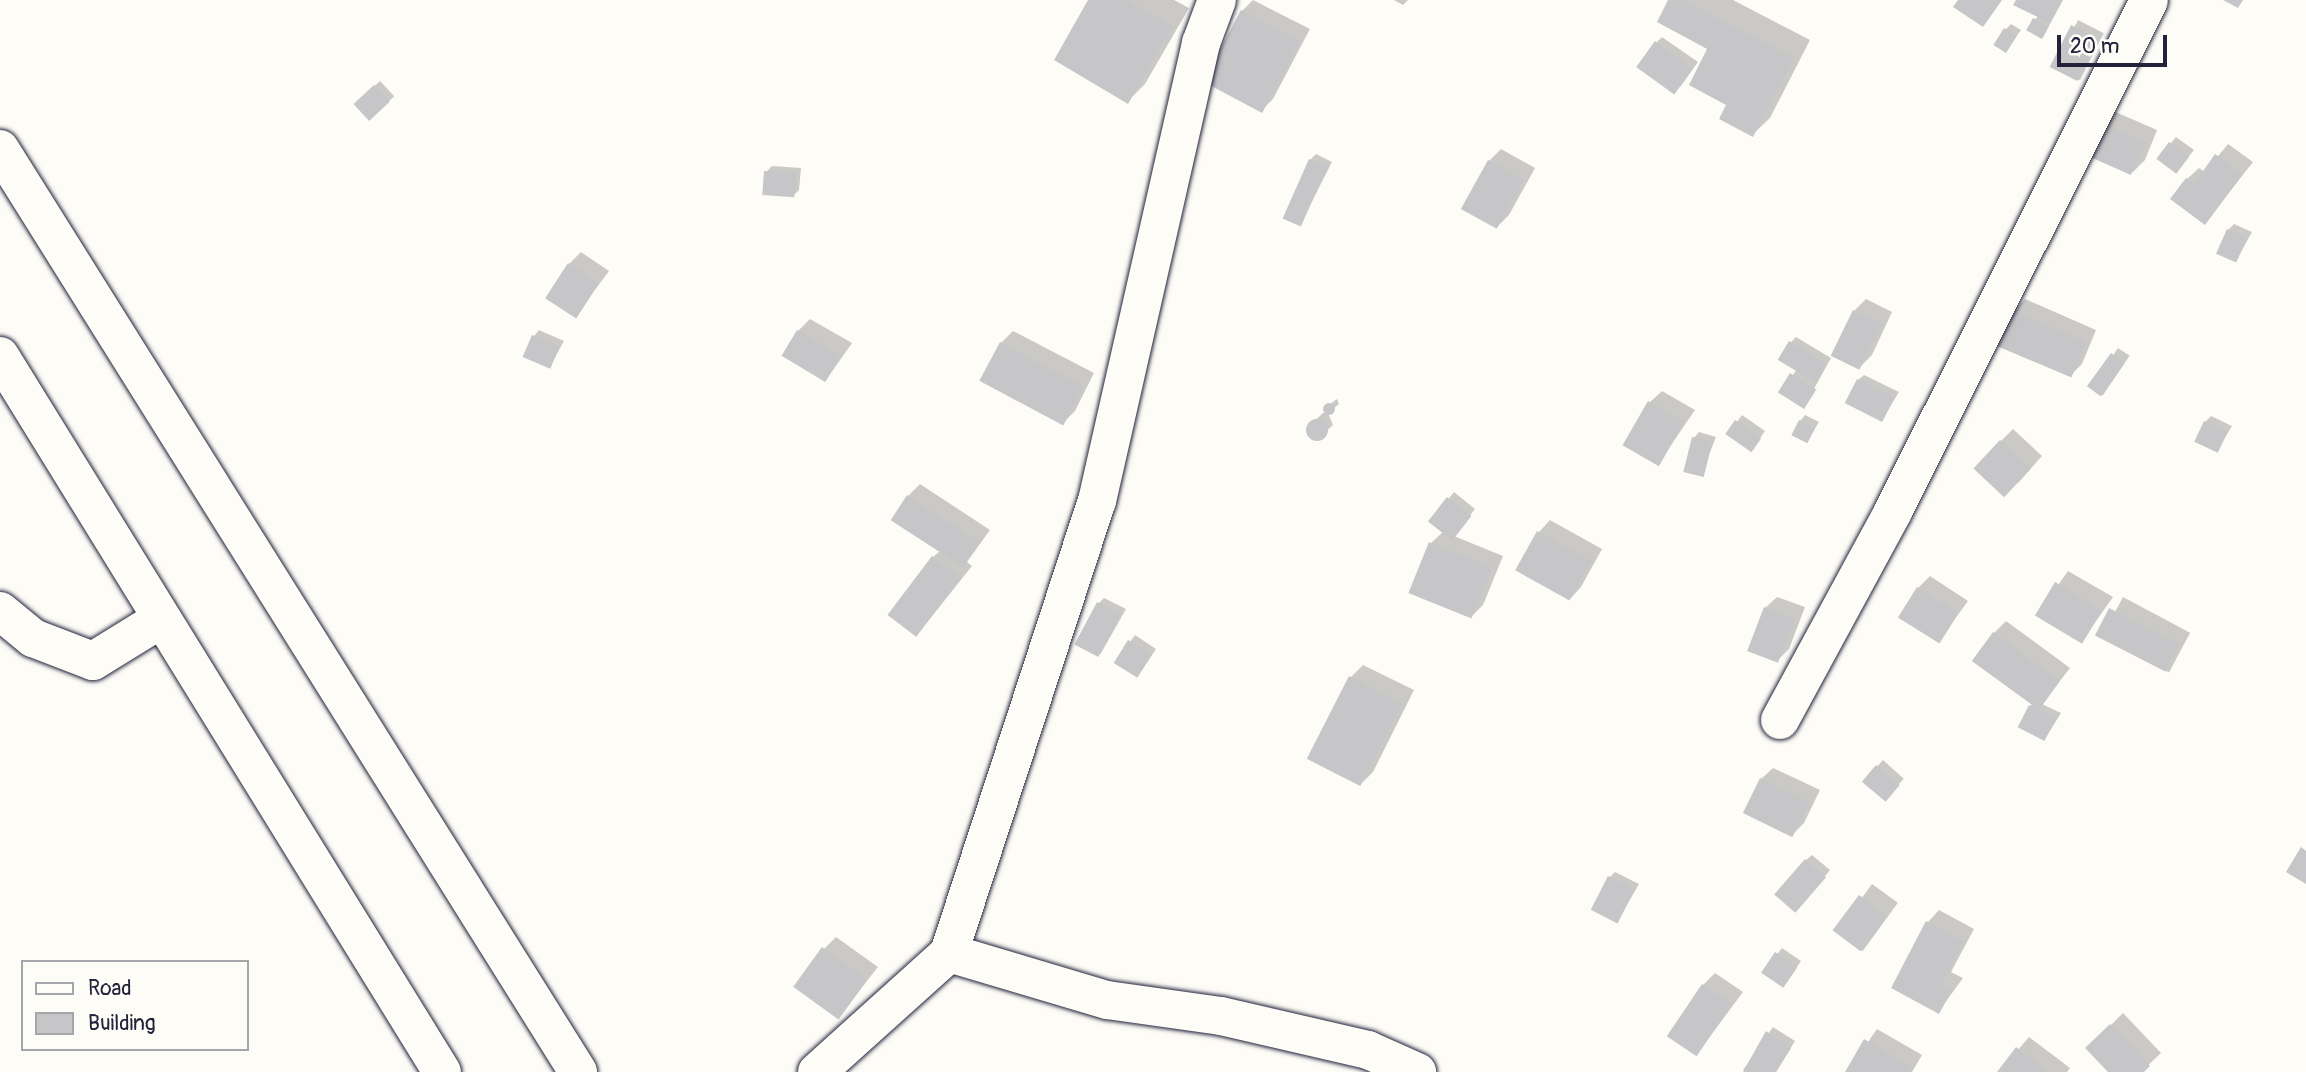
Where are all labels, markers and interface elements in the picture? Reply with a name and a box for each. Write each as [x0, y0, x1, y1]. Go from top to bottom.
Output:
scale bar [2061, 21, 2171, 65]
text: 20 m [2070, 33, 2119, 60]
legend [21, 960, 248, 1051]
text: Road [88, 975, 132, 1002]
text: Building [88, 1010, 155, 1037]

